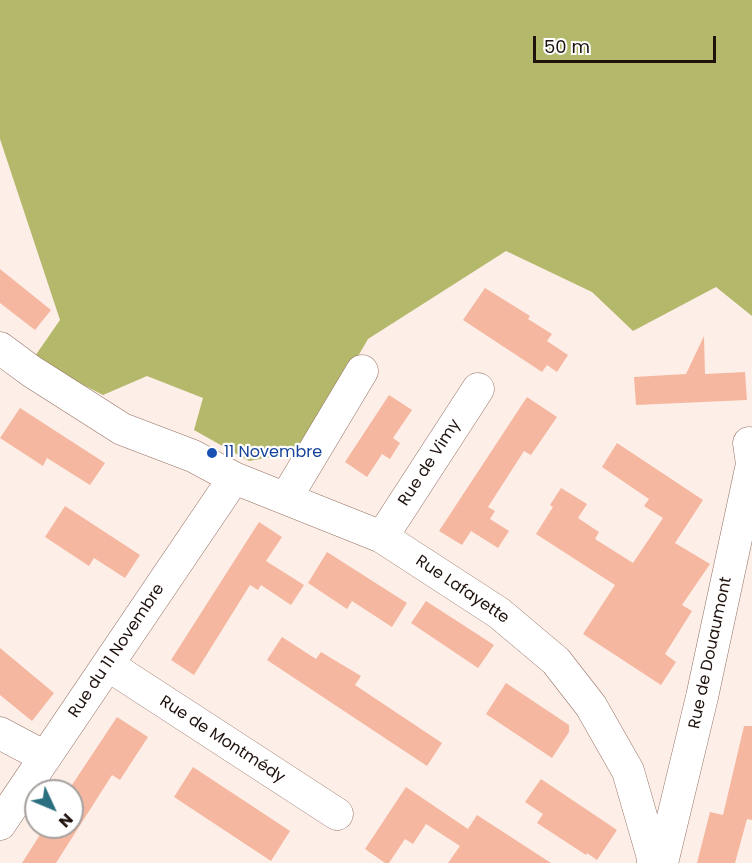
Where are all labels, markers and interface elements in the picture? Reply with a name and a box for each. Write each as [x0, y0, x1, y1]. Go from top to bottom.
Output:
scale bar [536, 24, 719, 62]
text: 50 m [544, 34, 590, 59]
street label: Rue de Vimy [395, 416, 465, 510]
place label: 11 Novembre [224, 443, 322, 463]
marker: 11 Novembre [205, 446, 219, 460]
street label: Rue Lafayette [412, 552, 512, 628]
street label: Rue de Douaumont [686, 575, 736, 731]
street label: Rue du 11 Novembre [65, 580, 169, 722]
street label: Rue de Montmédy [156, 692, 288, 788]
north arrow [24, 779, 84, 839]
text: N [53, 808, 78, 833]

